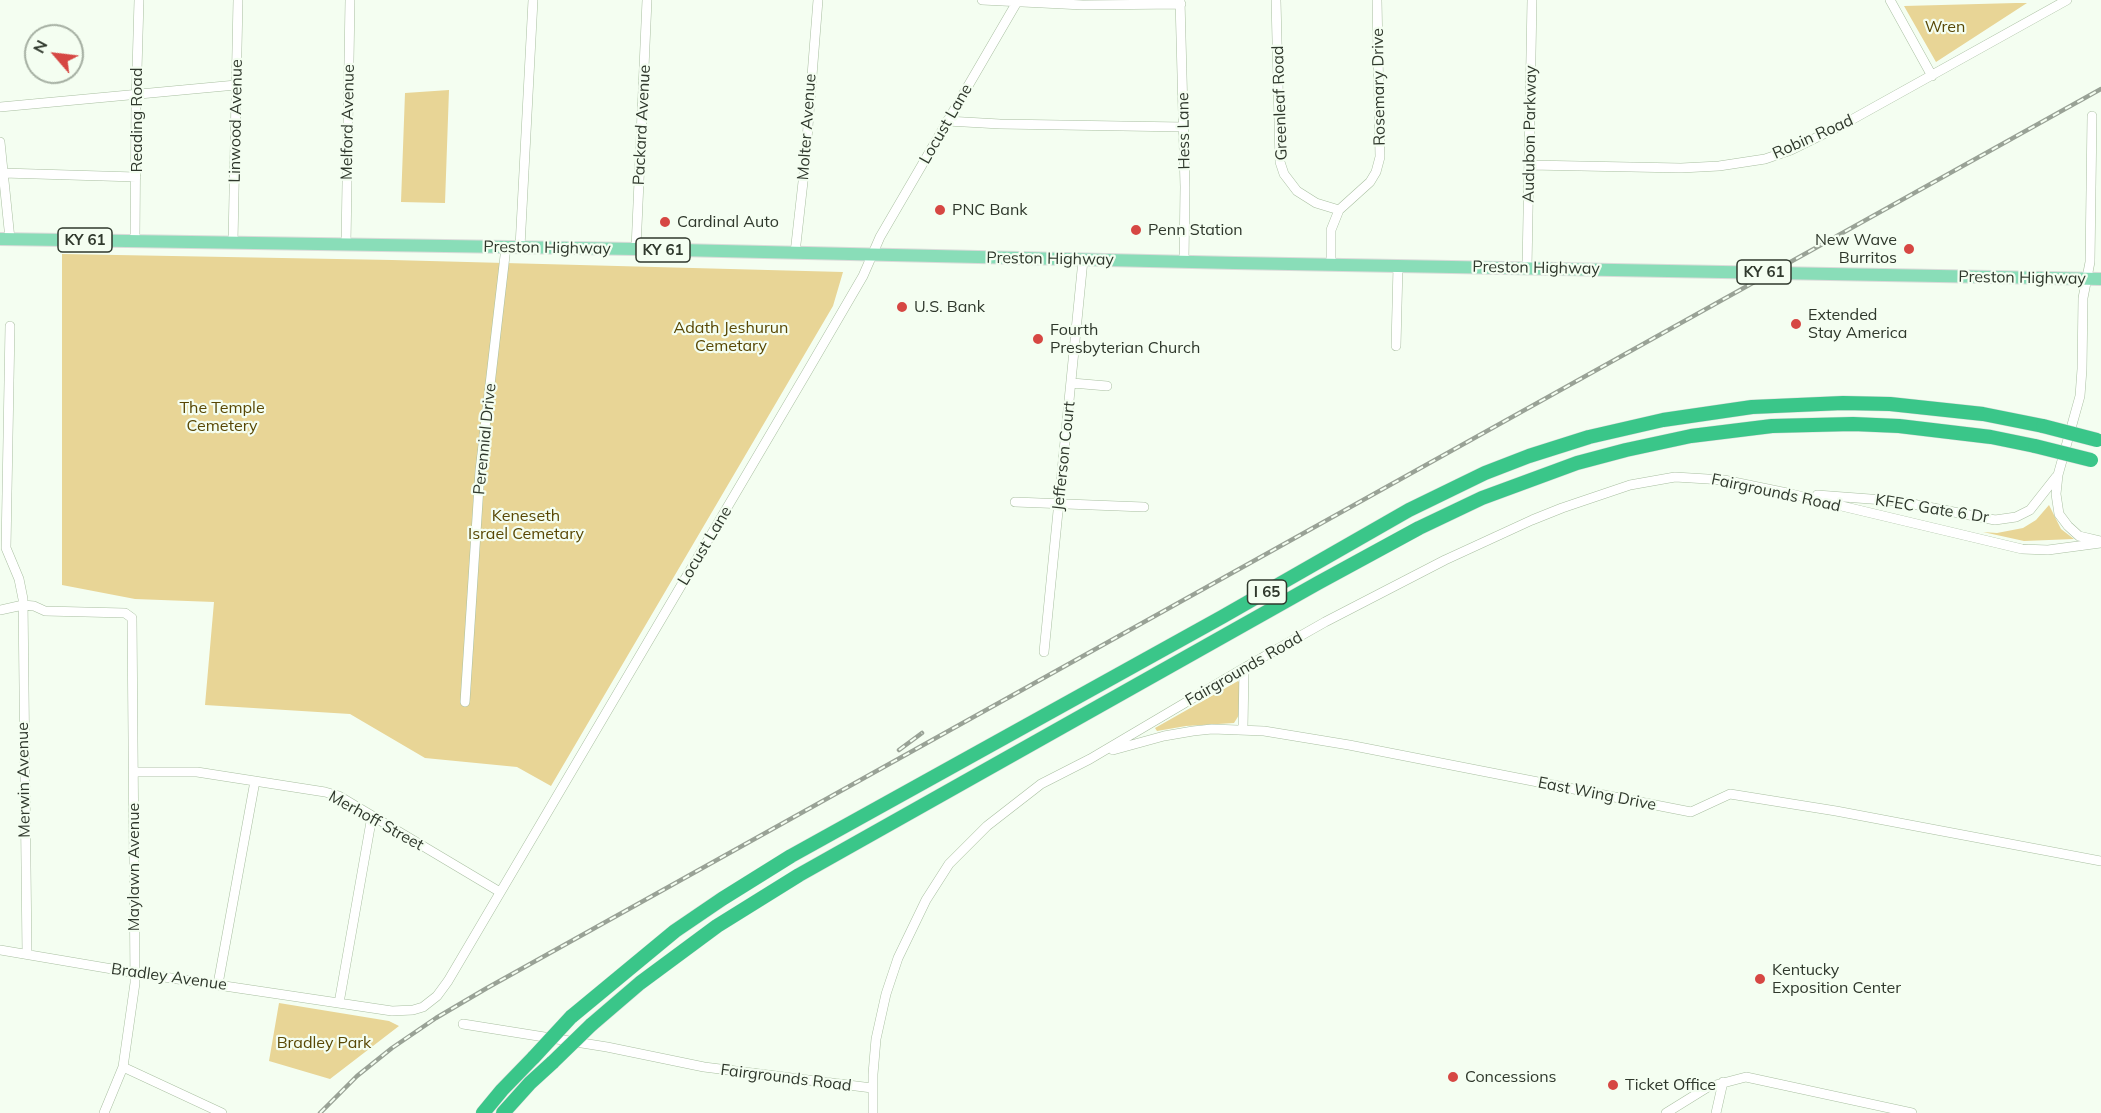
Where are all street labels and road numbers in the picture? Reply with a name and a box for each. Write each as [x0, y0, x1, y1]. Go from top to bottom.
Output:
street label: Rosemary Drive [1368, 28, 1390, 146]
street label: Greenleaf Road [1268, 45, 1292, 161]
street label: Linwood Avenue [225, 59, 247, 183]
street label: Melford Avenue [337, 64, 359, 180]
street label: Packard Avenue [629, 64, 655, 186]
street label: Audubon Parkway [1519, 65, 1541, 203]
street label: Reading Road [127, 67, 147, 173]
street label: Molter Avenue [794, 73, 820, 181]
street label: Locust Lane [915, 81, 977, 167]
street label: Hess Lane [1174, 92, 1194, 170]
street label: Robin Road [1770, 111, 1856, 163]
road number: KY 61 [58, 228, 112, 252]
street label: Preston Highway [483, 237, 611, 259]
road number: KY 61 [636, 238, 690, 262]
street label: Preston Highway [986, 248, 1114, 270]
street label: Preston Highway [1472, 257, 1600, 279]
road number: KY 61 [1737, 260, 1791, 284]
street label: Preston Highway [1958, 267, 2086, 289]
street label: Perennial Drive [470, 382, 500, 496]
street label: Jefferson Court [1049, 400, 1079, 512]
street label: Fairgrounds Road [1710, 470, 1842, 516]
street label: KFEC Gate 6 Dr [1874, 491, 1990, 527]
street label: Locust Lane [674, 503, 736, 589]
road number: I 65 [1248, 580, 1286, 604]
street label: Fairgrounds Road [1182, 628, 1306, 710]
street label: Merwin Avenue [13, 722, 35, 838]
street label: East Wing Drive [1536, 773, 1658, 815]
street label: Merhoff Street [325, 787, 427, 855]
street label: Maylawn Avenue [124, 803, 144, 931]
street label: Bradley Avenue [110, 959, 228, 995]
street label: Fairgrounds Road [719, 1060, 853, 1096]

